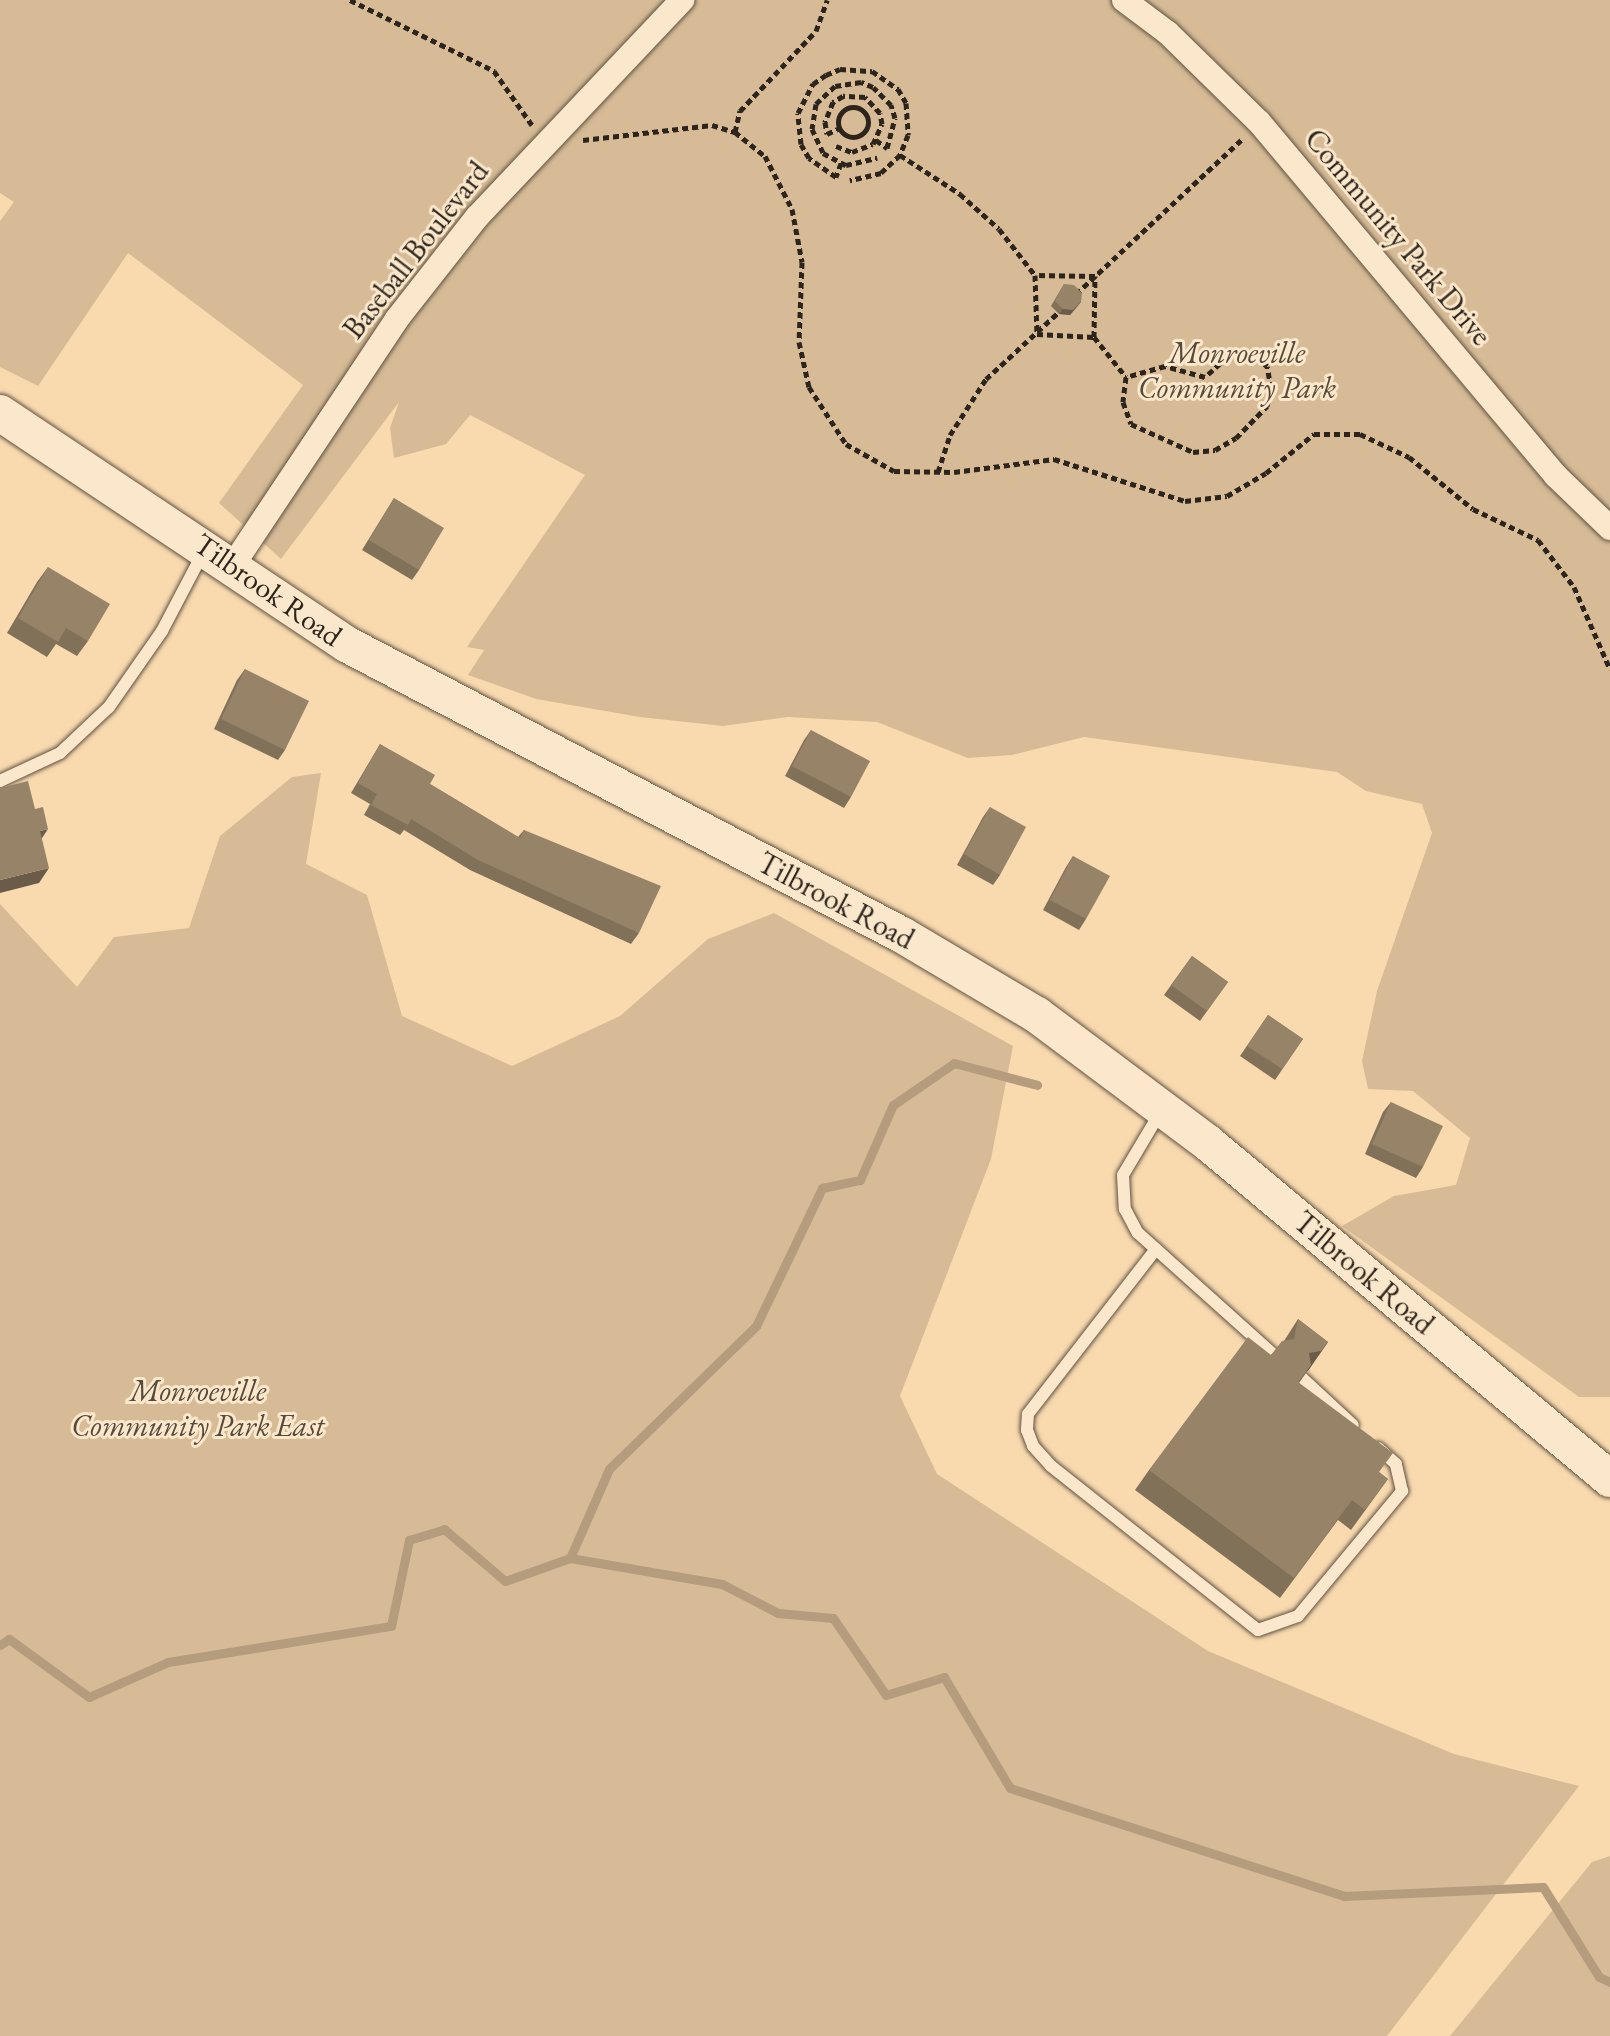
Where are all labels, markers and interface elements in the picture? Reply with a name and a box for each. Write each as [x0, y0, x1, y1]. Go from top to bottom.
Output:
street label: Community Park Drive [1297, 121, 1499, 353]
street label: Baseball Boulevard [336, 154, 496, 346]
park label: Monroeville Community Park [1138, 335, 1336, 406]
street label: Tilbrook Road [187, 526, 349, 654]
street label: Tilbrook Road [752, 845, 920, 957]
street label: Tilbrook Road [1286, 1204, 1442, 1342]
park label: Monroeville Community Park East [71, 1373, 325, 1444]

